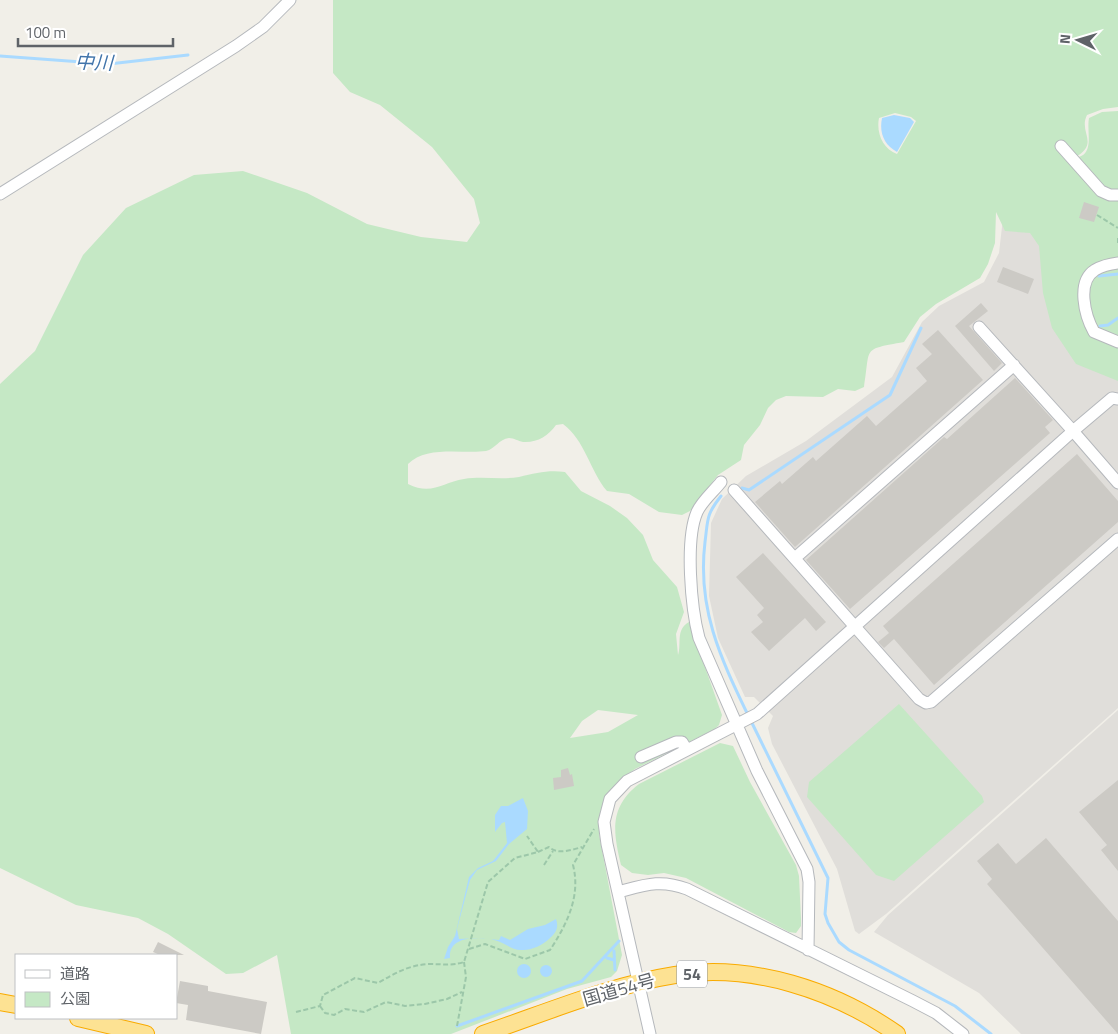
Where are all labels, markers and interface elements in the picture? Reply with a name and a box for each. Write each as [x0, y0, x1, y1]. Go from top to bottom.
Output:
scale bar [18, 15, 172, 47]
north arrow [1053, 15, 1103, 65]
text: 100 m [25, 21, 66, 44]
text: N [1054, 33, 1075, 45]
water label: 中川 [75, 46, 116, 77]
legend [15, 954, 178, 1019]
road number: 54 [677, 961, 707, 988]
text: 道路 [60, 962, 90, 985]
street label: 国道54号 [579, 966, 658, 1013]
text: 公園 [60, 987, 90, 1010]

